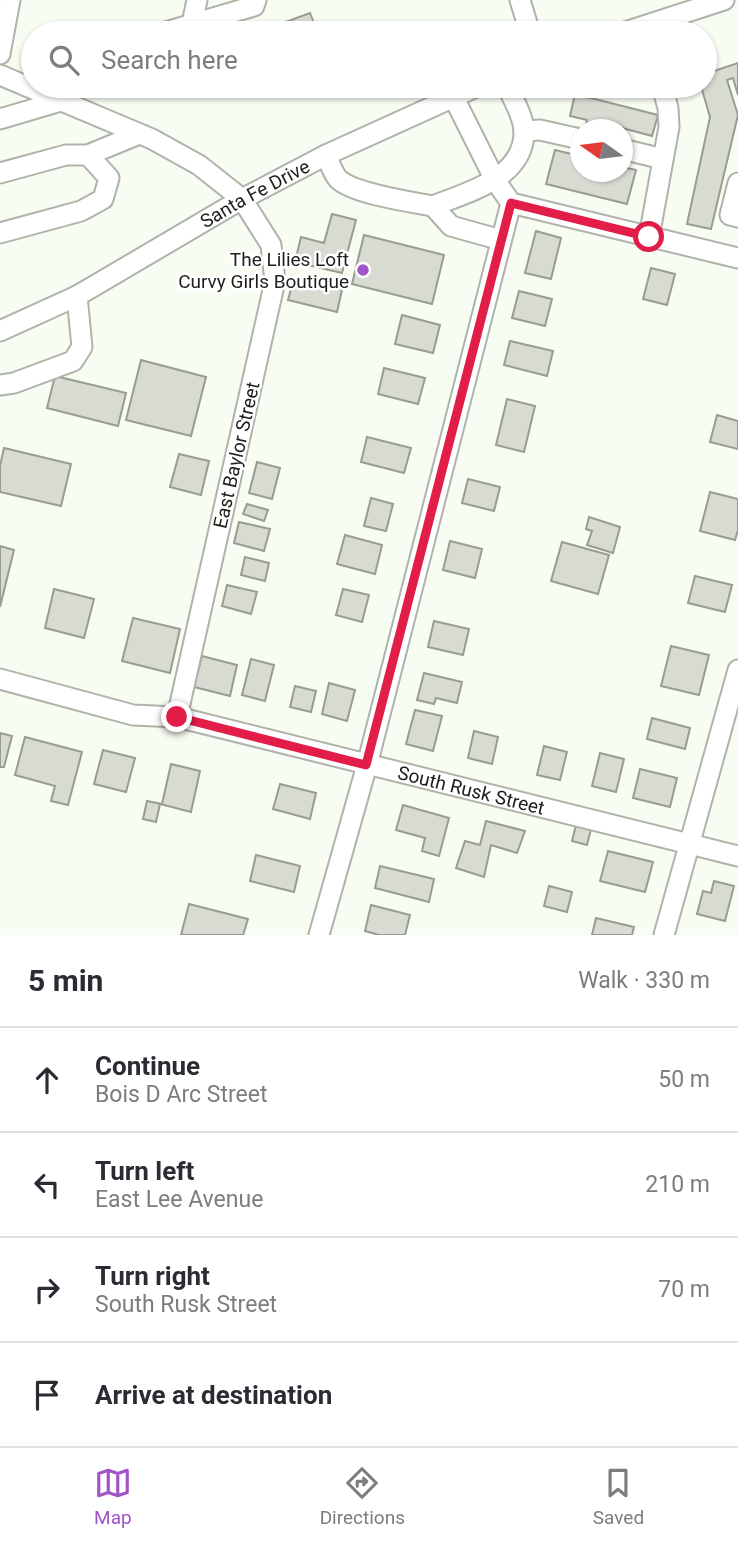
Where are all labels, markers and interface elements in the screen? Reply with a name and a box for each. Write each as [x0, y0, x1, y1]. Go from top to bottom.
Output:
search box [21, 21, 717, 98]
icon: search [45, 41, 83, 79]
text: Search here [101, 45, 238, 75]
north arrow [570, 119, 633, 182]
street label: Santa Fe Drive [196, 155, 314, 233]
route start [633, 221, 664, 252]
place label: The Lilies Loft Curvy Girls Boutique [178, 248, 349, 293]
marker: The Lilies Loft Curvy Girls Boutique [355, 262, 371, 278]
street label: East Baylor Street [208, 380, 265, 531]
route end [161, 701, 192, 732]
street label: South Rusk Street [395, 761, 547, 820]
text: 5 min [28, 963, 103, 998]
text: Walk · 330 m [578, 967, 710, 994]
text: Continue [95, 1051, 200, 1081]
icon: ahead [28, 1061, 66, 1099]
text: 50 m [658, 1066, 710, 1093]
text: Bois D Arc Street [95, 1081, 267, 1108]
text: Turn left [95, 1156, 194, 1186]
icon: left [28, 1166, 66, 1204]
text: 210 m [645, 1171, 710, 1198]
text: East Lee Avenue [95, 1186, 263, 1213]
text: Turn right [95, 1261, 210, 1291]
icon: right [28, 1271, 66, 1309]
text: 70 m [658, 1276, 710, 1303]
text: South Rusk Street [95, 1291, 277, 1318]
icon: arrive [28, 1376, 66, 1414]
text: Arrive at destination [95, 1380, 332, 1410]
tab: Map [94, 1464, 132, 1529]
tab: Directions [320, 1464, 405, 1529]
tab: Saved [593, 1464, 644, 1529]

